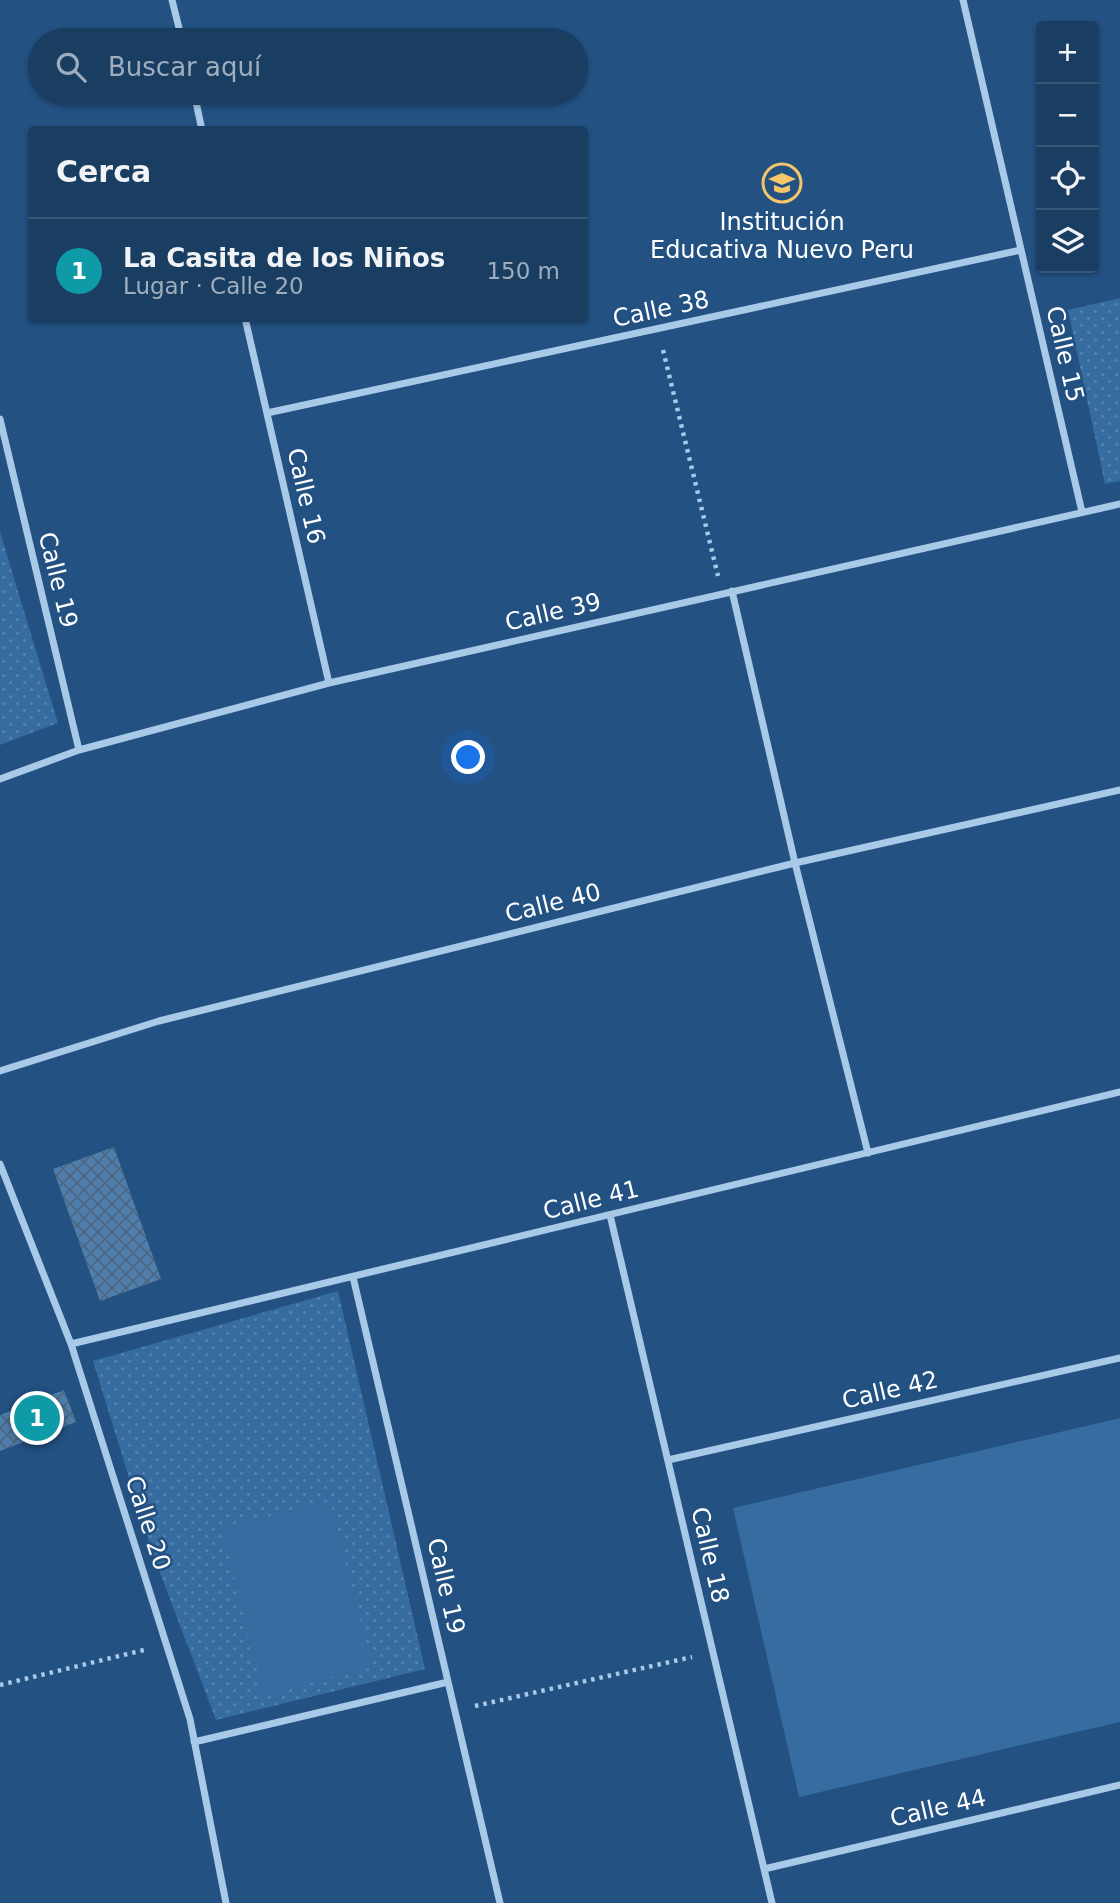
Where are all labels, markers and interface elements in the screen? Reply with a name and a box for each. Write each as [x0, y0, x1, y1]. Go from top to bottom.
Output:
map controls [1036, 21, 1099, 273]
button: + [1036, 21, 1099, 84]
search box [28, 28, 588, 105]
icon: search [52, 48, 90, 86]
text: Buscar aquí [108, 52, 261, 82]
button: − [1036, 84, 1099, 147]
button: locate [1036, 147, 1099, 210]
text: Cerca [56, 154, 151, 189]
school or university icon: Institución Educativa Nuevo Peru [761, 162, 803, 204]
place label: Institución Educativa Nuevo Peru [650, 208, 914, 264]
button: layers [1036, 210, 1099, 273]
text: La Casita de los Niños [123, 243, 445, 273]
text: 1 [71, 258, 87, 284]
text: 150 m [486, 258, 560, 284]
text: Lugar · Calle 20 [123, 273, 304, 299]
street label: Calle 38 [610, 285, 712, 333]
street label: Calle 15 [1040, 303, 1090, 405]
street label: Calle 16 [281, 445, 331, 547]
street label: Calle 19 [33, 529, 83, 631]
street label: Calle 39 [502, 587, 604, 637]
your location [451, 740, 485, 774]
street label: Calle 40 [502, 878, 604, 928]
street label: Calle 41 [540, 1175, 642, 1225]
street label: Calle 42 [839, 1365, 941, 1415]
pin: 1 [14, 1392, 60, 1444]
street label: Calle 20 [120, 1472, 176, 1574]
street label: Calle 18 [685, 1504, 735, 1606]
street label: Calle 19 [421, 1535, 471, 1637]
street label: Calle 44 [887, 1783, 989, 1833]

